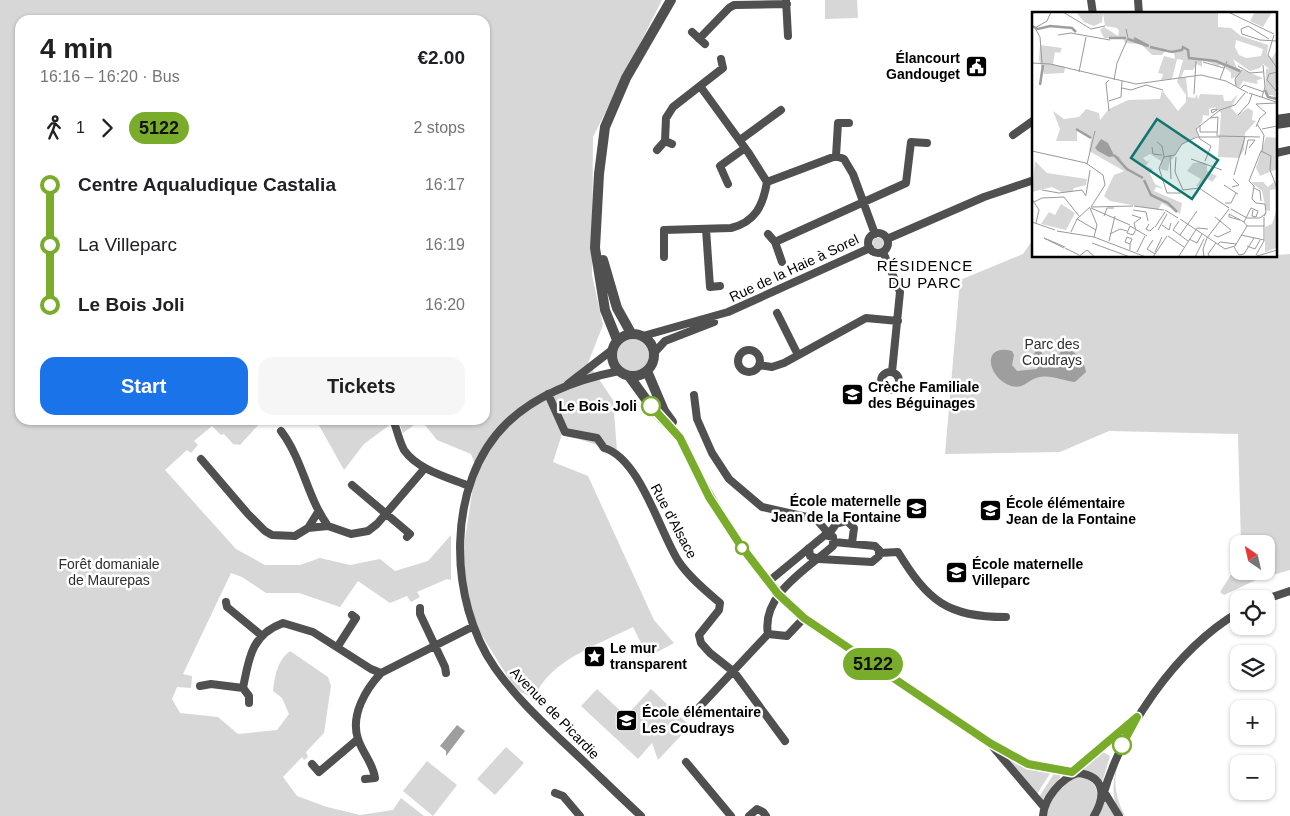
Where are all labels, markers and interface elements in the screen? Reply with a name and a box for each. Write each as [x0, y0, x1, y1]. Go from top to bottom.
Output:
inset map [1032, 12, 1278, 258]
text: 4 min [40, 33, 113, 64]
text: €2.00 [417, 47, 465, 68]
place label: Élancourt Gandouget [886, 50, 960, 82]
public building icon: Élancourt Gandouget [964, 54, 988, 78]
text: 16:16 – 16:20 · Bus [40, 68, 180, 85]
icon: walk [40, 114, 68, 142]
icon: forward [93, 114, 121, 142]
text: 5122 [139, 118, 179, 138]
text: 1 [76, 119, 85, 136]
text: 2 stops [413, 119, 465, 136]
text: Centre Aqualudique Castalia [78, 174, 336, 195]
text: 16:17 [425, 176, 465, 193]
street label: Rue de la Haie à Sorel [727, 231, 861, 305]
text: La Villeparc [78, 234, 177, 255]
text: 16:19 [425, 236, 465, 253]
district label: RÉSIDENCE DU PARC [877, 257, 973, 291]
text: Le Bois Joli [78, 294, 185, 315]
text: 16:20 [425, 296, 465, 313]
park label: Parc des Coudrays [1022, 336, 1082, 368]
button: Start [40, 357, 248, 415]
button: Tickets [258, 357, 465, 415]
place label: Crèche Familiale des Béguinages [868, 379, 979, 411]
school or university icon: Crèche Familiale des Béguinages [840, 383, 864, 407]
marker: Le Bois Joli [641, 396, 661, 416]
place label: Le Bois Joli [558, 398, 637, 414]
street label: Rue d'Alsace [648, 481, 700, 561]
place label: École maternelle Jean de la Fontaine [771, 493, 901, 525]
place label: École élémentaire Jean de la Fontaine [1006, 495, 1136, 527]
school or university icon: École maternelle Jean de la Fontaine [905, 497, 929, 521]
school or university icon: École élémentaire Jean de la Fontaine [978, 499, 1002, 523]
north arrow [1230, 535, 1275, 580]
map controls [1230, 535, 1275, 800]
unlabelled marker [735, 541, 749, 555]
park label: Forêt domaniale de Maurepas [58, 556, 160, 588]
place label: École maternelle Villeparc [972, 556, 1083, 588]
school or university icon: École maternelle Villeparc [944, 560, 968, 584]
button: locate [1230, 590, 1275, 635]
place label: Le mur transparent [610, 640, 687, 672]
place icon: Le mur transparent [582, 644, 606, 668]
button: layers [1230, 645, 1275, 690]
line badge: 5122 [838, 648, 908, 680]
text: 5122 [853, 654, 893, 674]
street label: Avenue de Picardie [507, 664, 603, 762]
button: + [1230, 700, 1275, 745]
place label: École élémentaire Les Coudrays [642, 704, 761, 736]
school or university icon: École élémentaire Les Coudrays [614, 708, 638, 732]
unlabelled marker [1112, 735, 1132, 755]
button: − [1230, 755, 1275, 800]

